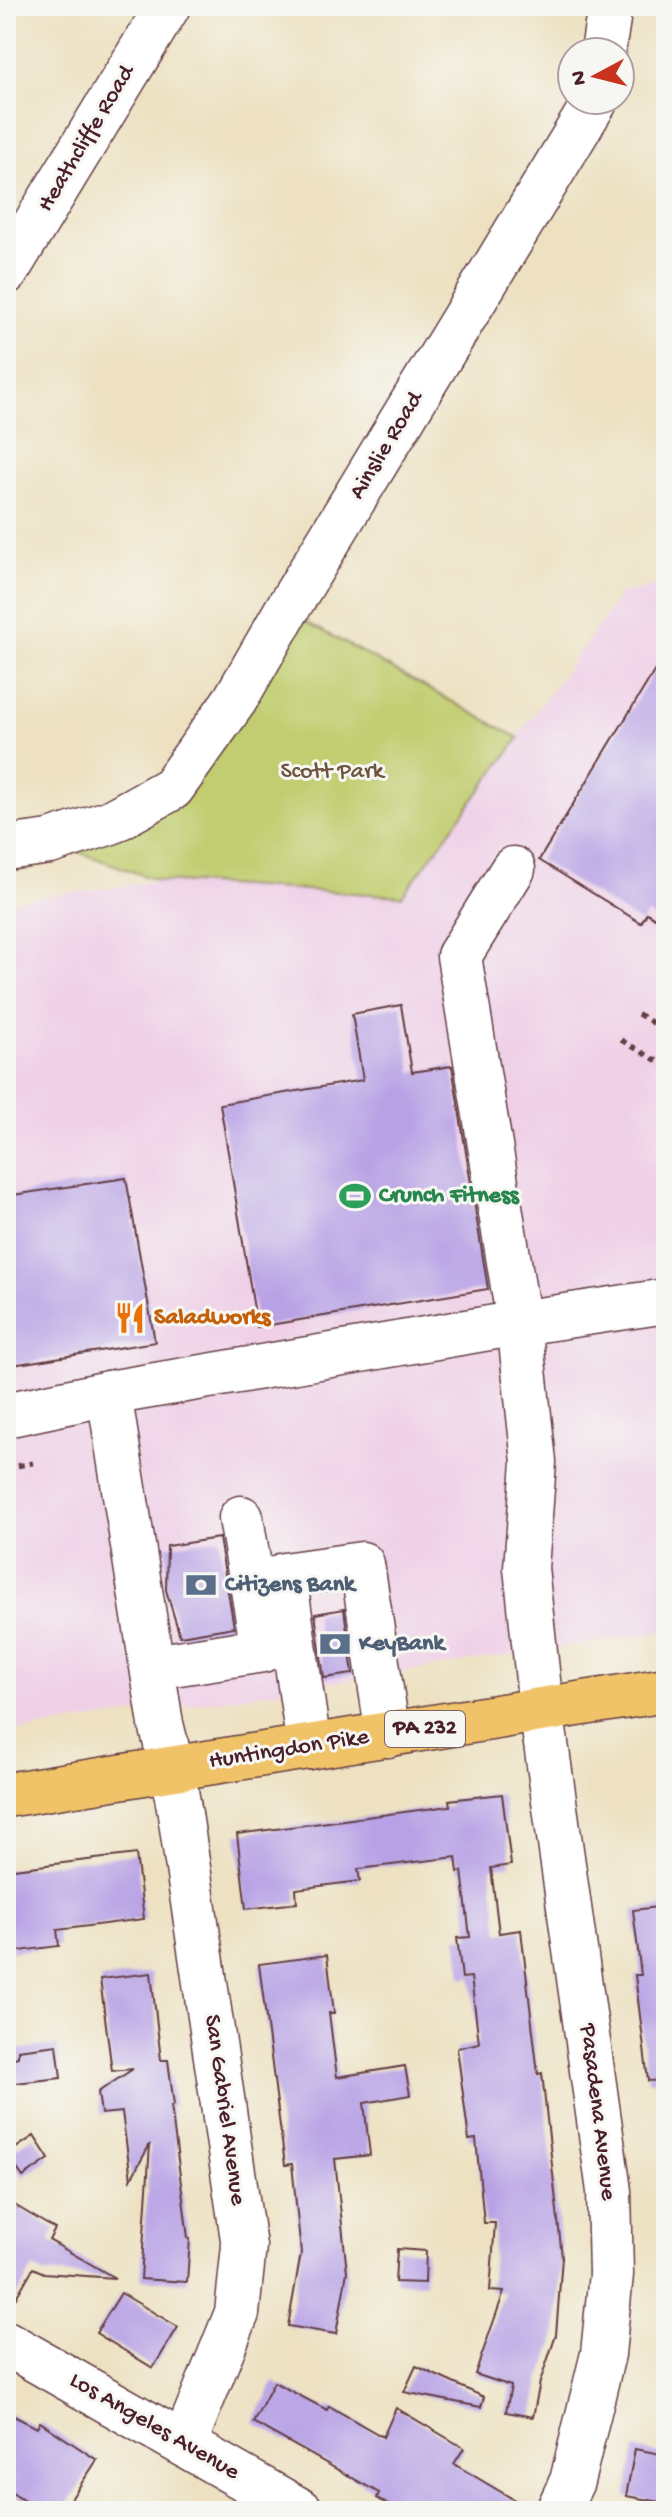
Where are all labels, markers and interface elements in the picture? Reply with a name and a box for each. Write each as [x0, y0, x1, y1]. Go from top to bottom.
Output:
north arrow [556, 36, 636, 116]
street label: Heathcliffe Road [32, 59, 143, 218]
text: N [566, 69, 594, 87]
street label: Ainslie Road [344, 385, 431, 505]
park label: Scott Park [281, 758, 386, 787]
sports icon: Crunch Fitness [338, 1179, 372, 1213]
place label: Crunch Fitness [379, 1182, 520, 1211]
restaurant icon: Saladworks [113, 1301, 147, 1335]
place label: Saladworks [154, 1304, 271, 1333]
bank icon: Citizens Bank [184, 1568, 218, 1602]
place label: Citizens Bank [225, 1571, 358, 1600]
bank icon: KeyBank [318, 1627, 352, 1661]
place label: KeyBank [358, 1630, 447, 1659]
road number: PA 232 [385, 1711, 465, 1747]
street label: Huntingdon Pike [207, 1723, 372, 1777]
street label: San Gabriel Avenue [196, 2013, 252, 2208]
street label: Pasadena Avenue [572, 2021, 622, 2203]
street label: Los Angeles Avenue [64, 2367, 245, 2488]

